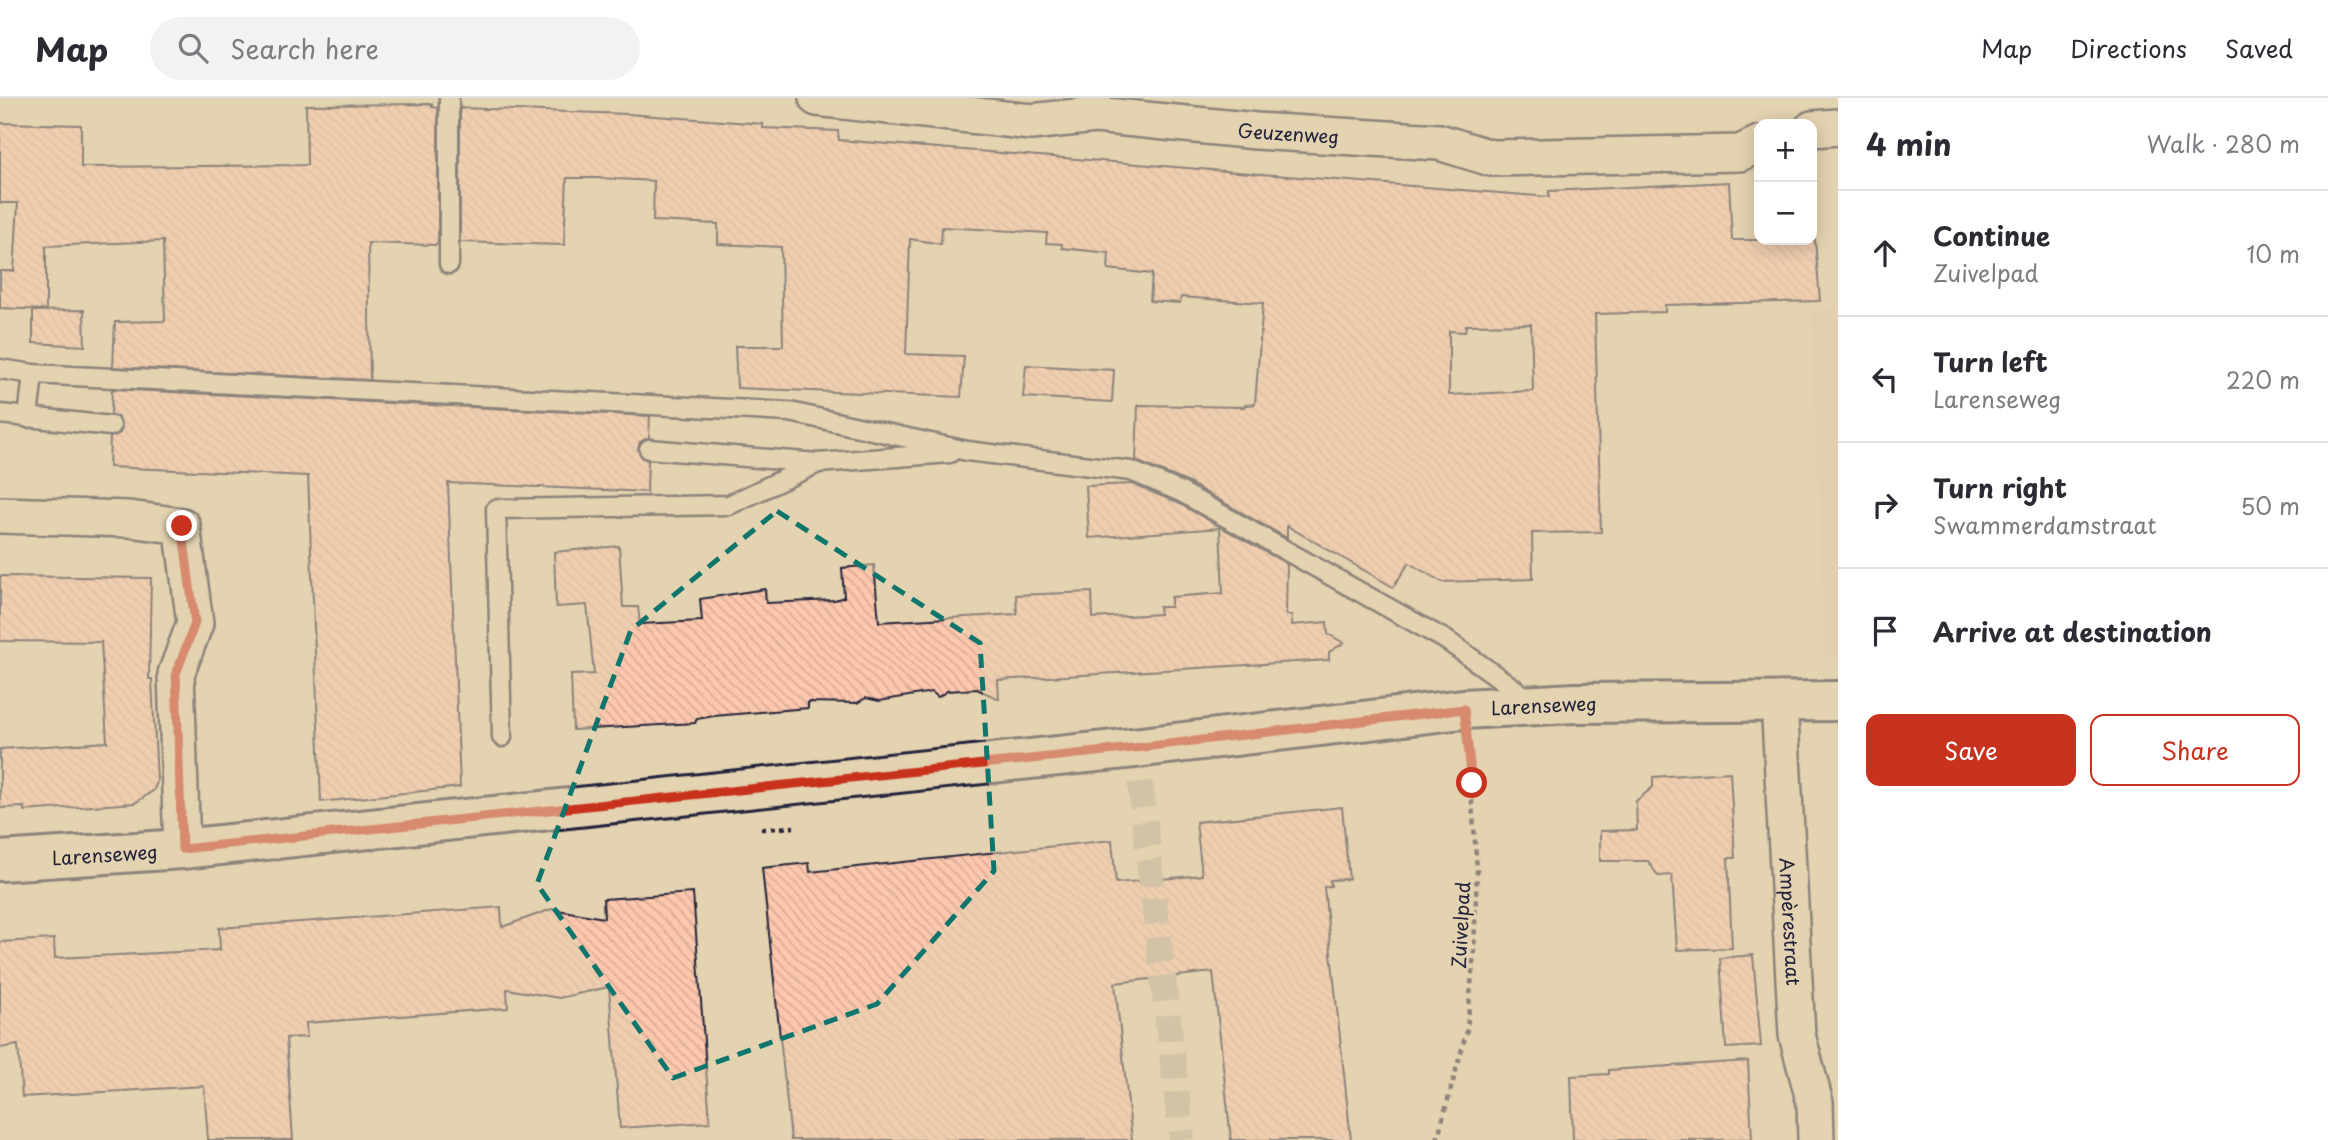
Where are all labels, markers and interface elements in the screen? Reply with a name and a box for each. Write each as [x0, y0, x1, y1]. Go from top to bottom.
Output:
search box [150, 17, 640, 80]
text: Map [35, 23, 108, 73]
icon: search [174, 29, 212, 67]
text: Search here [230, 29, 379, 68]
text: Map [1981, 30, 2032, 66]
text: Directions [2070, 30, 2187, 66]
text: Saved [2225, 30, 2293, 66]
street label: Geuzenweg [1236, 115, 1340, 150]
map controls [1754, 119, 1817, 245]
button: + [1754, 119, 1817, 182]
text: 4 min [1866, 121, 1952, 166]
text: Walk · 280 m [2147, 126, 2300, 161]
button: − [1754, 182, 1817, 245]
text: Continue [1933, 216, 2050, 255]
icon: ahead [1866, 234, 1904, 272]
text: 10 m [2246, 236, 2300, 271]
text: Zuivelpad [1933, 255, 2039, 290]
text: Turn left [1933, 342, 2048, 381]
icon: left [1866, 360, 1904, 398]
text: 220 m [2226, 362, 2300, 397]
text: Larenseweg [1933, 381, 2061, 416]
text: Turn right [1933, 468, 2067, 507]
icon: right [1866, 486, 1904, 524]
text: 50 m [2240, 488, 2300, 523]
text: Swammerdamstraat [1933, 507, 2157, 542]
route end [166, 510, 197, 541]
icon: arrive [1866, 612, 1904, 650]
text: Arrive at destination [1933, 612, 2212, 651]
street label: Larenseweg [1490, 689, 1597, 721]
button: Save [1866, 714, 2076, 786]
button: Share [2090, 714, 2300, 786]
route start [1456, 767, 1487, 798]
street label: Larenseweg [51, 837, 159, 872]
street label: Ampèrestraat [1773, 857, 1808, 987]
street label: Zuivelpad [1444, 880, 1476, 969]

